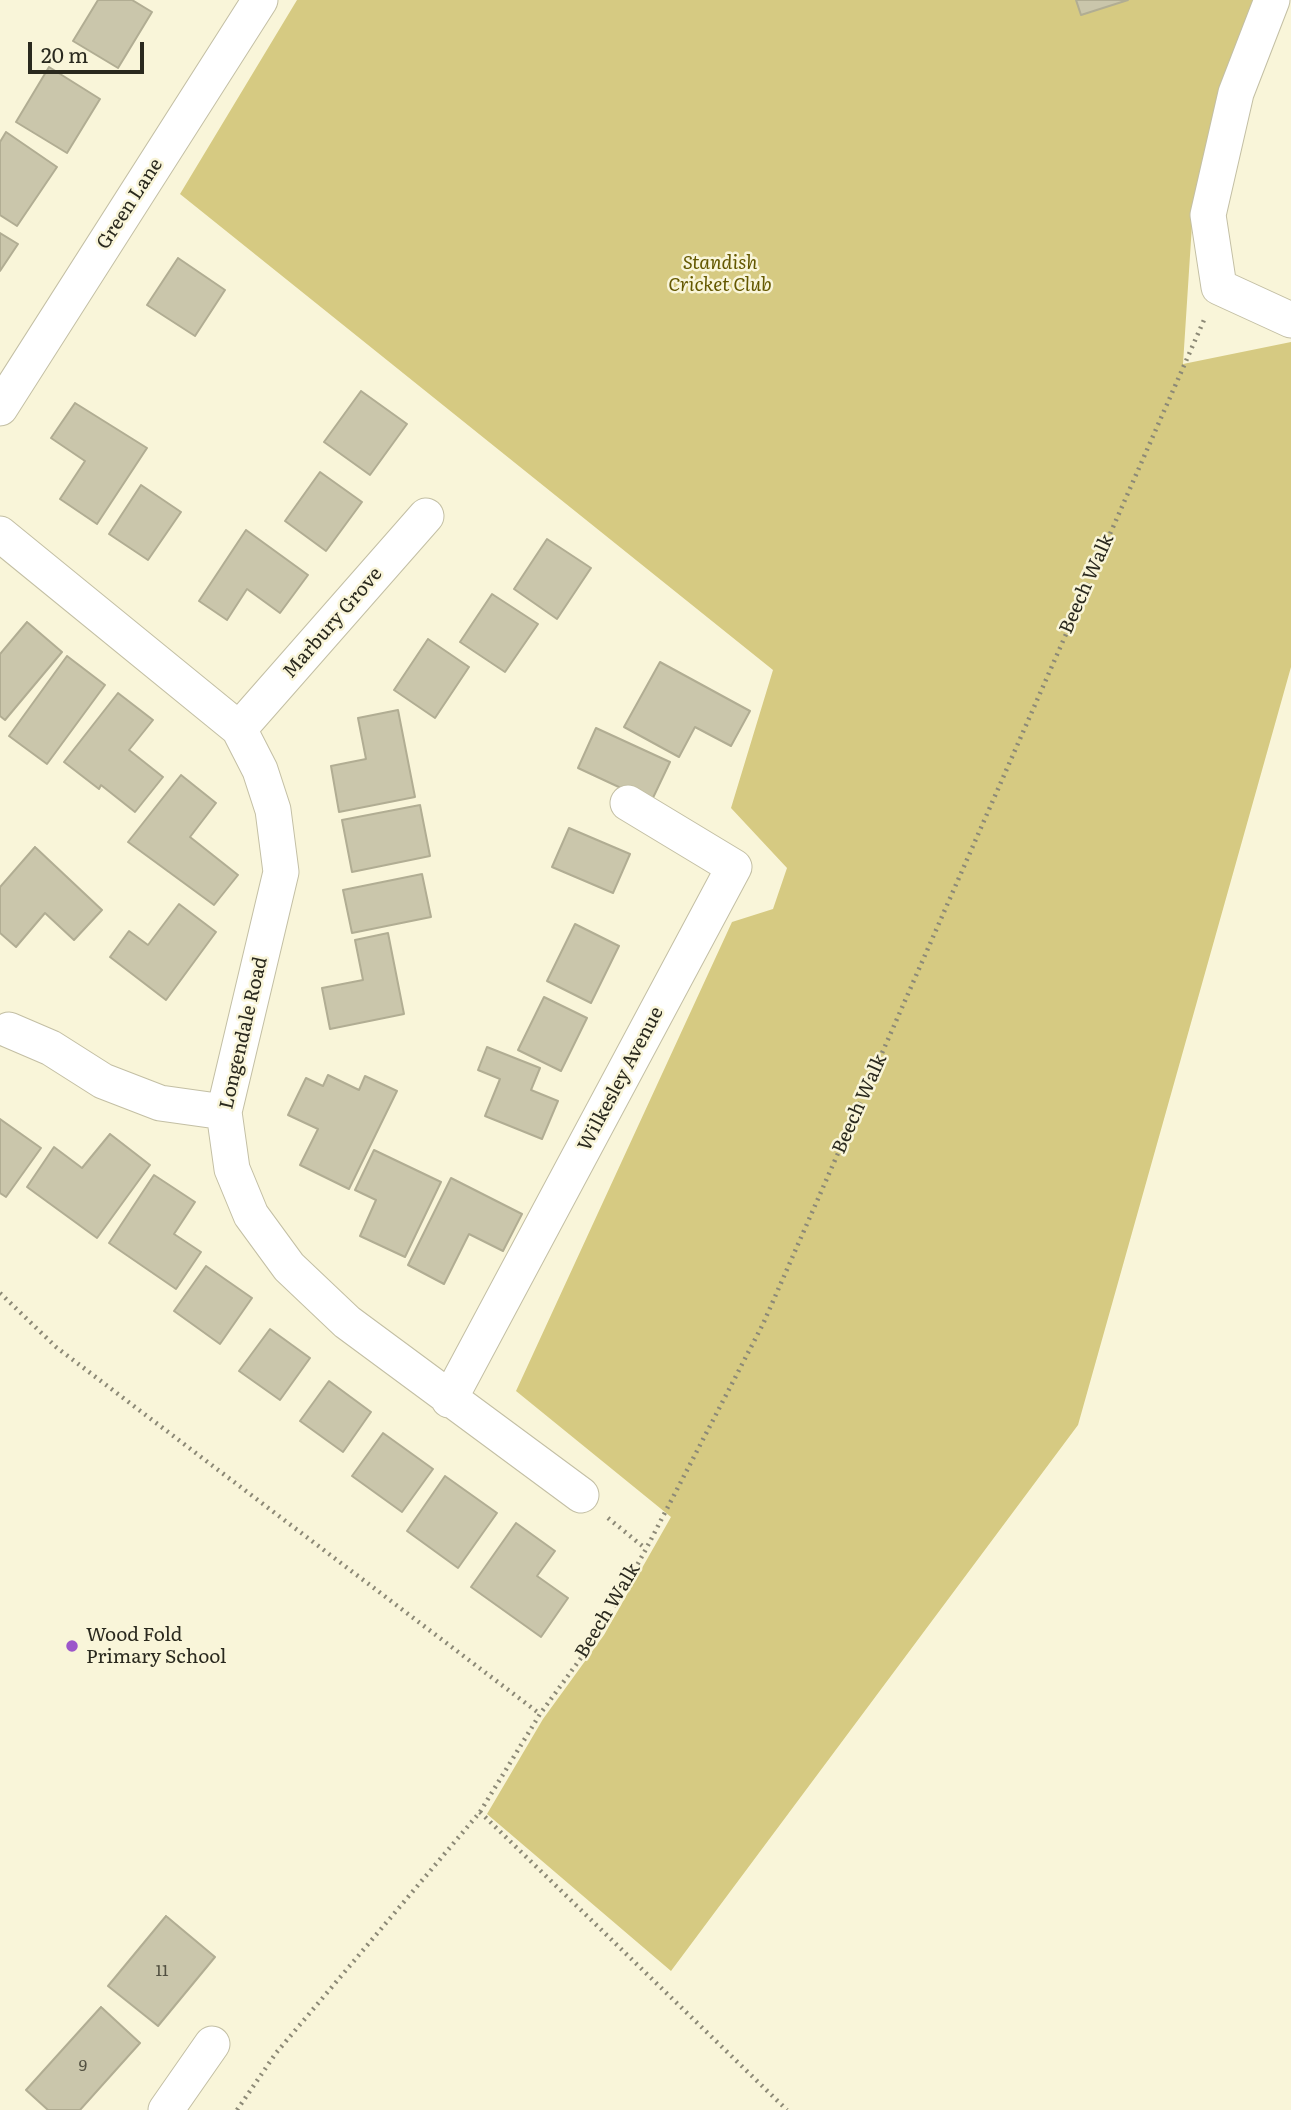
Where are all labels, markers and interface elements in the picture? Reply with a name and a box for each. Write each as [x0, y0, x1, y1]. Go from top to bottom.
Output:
scale bar [32, 28, 147, 72]
text: 20 m [41, 38, 88, 69]
street label: Green Lane [92, 154, 168, 254]
park label: Standish Cricket Club [668, 252, 772, 296]
street label: Beech Walk [1055, 531, 1119, 637]
street label: Marbury Grove [279, 563, 387, 683]
street label: Longendale Road [215, 955, 273, 1111]
street label: Wilkesley Avenue [573, 1003, 669, 1155]
street label: Beech Walk [828, 1051, 892, 1157]
street label: Beech Walk [571, 1559, 645, 1663]
place label: Wood Fold Primary School [86, 1624, 226, 1668]
marker: Wood Fold Primary School [64, 1638, 80, 1654]
house number: 11 [155, 1961, 169, 1981]
house number: 9 [79, 2056, 87, 2076]

